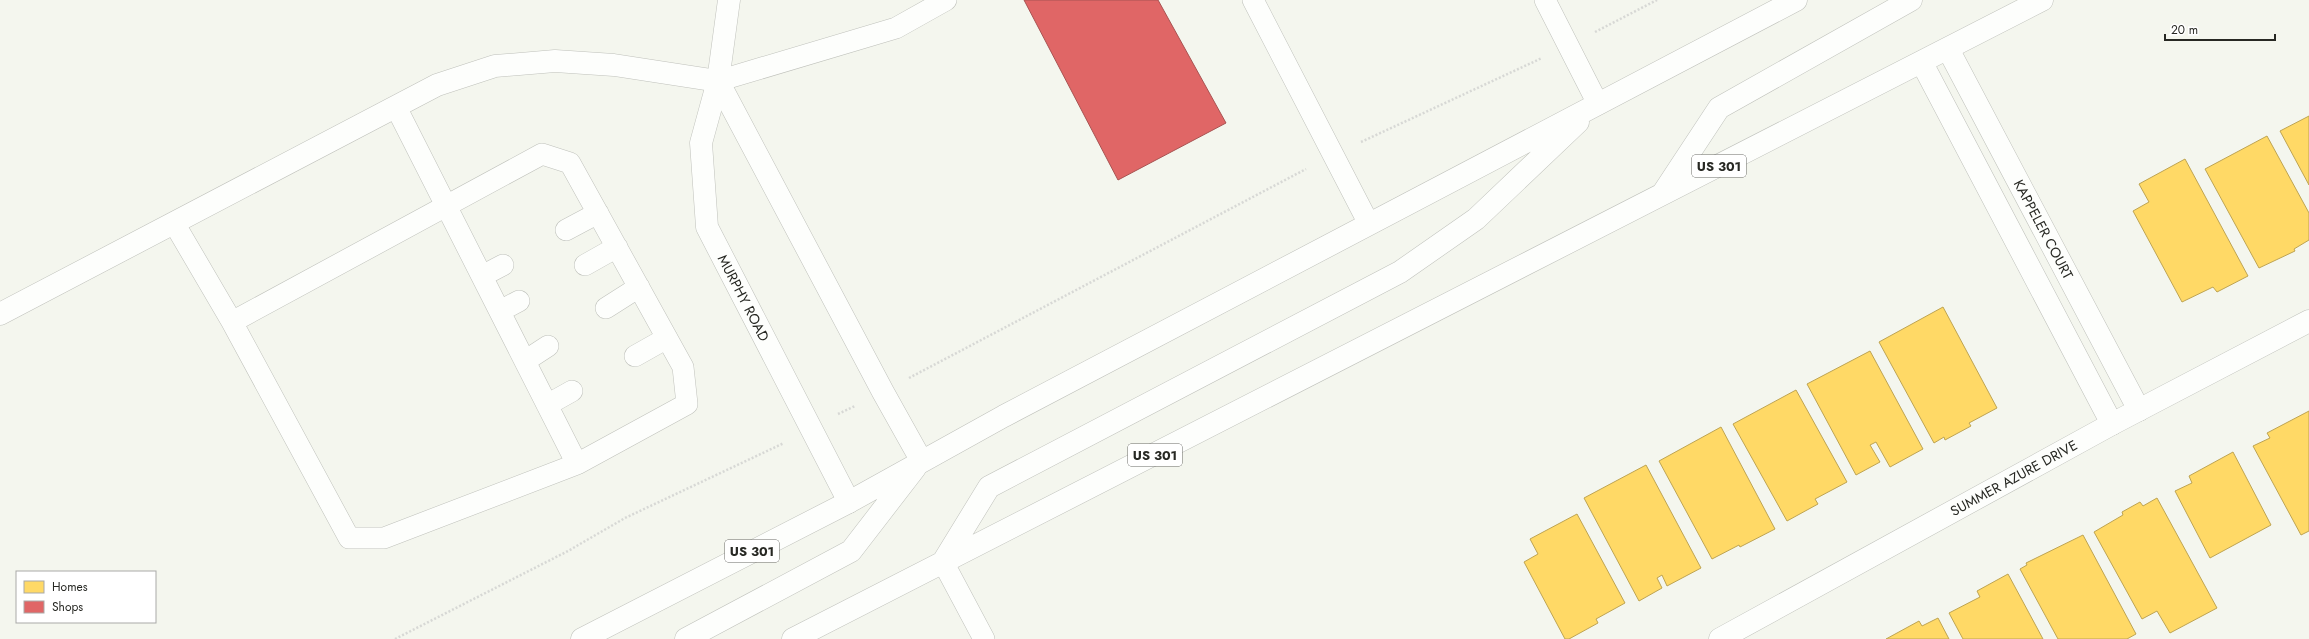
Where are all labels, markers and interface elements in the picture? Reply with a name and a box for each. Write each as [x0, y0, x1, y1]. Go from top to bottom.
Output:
scale bar [2165, 16, 2275, 42]
text: 20 m [2171, 21, 2198, 39]
road number: US 301 [1692, 155, 1746, 177]
street label: KAPPELER COURT [2009, 176, 2078, 283]
street label: MURPHY ROAD [713, 251, 774, 345]
street label: SUMMER AZURE DRIVE [1947, 435, 2081, 521]
road number: US 301 [1128, 444, 1182, 466]
road number: US 301 [725, 540, 779, 562]
legend [16, 571, 156, 623]
text: Homes [52, 578, 88, 596]
text: Shops [52, 598, 83, 616]

